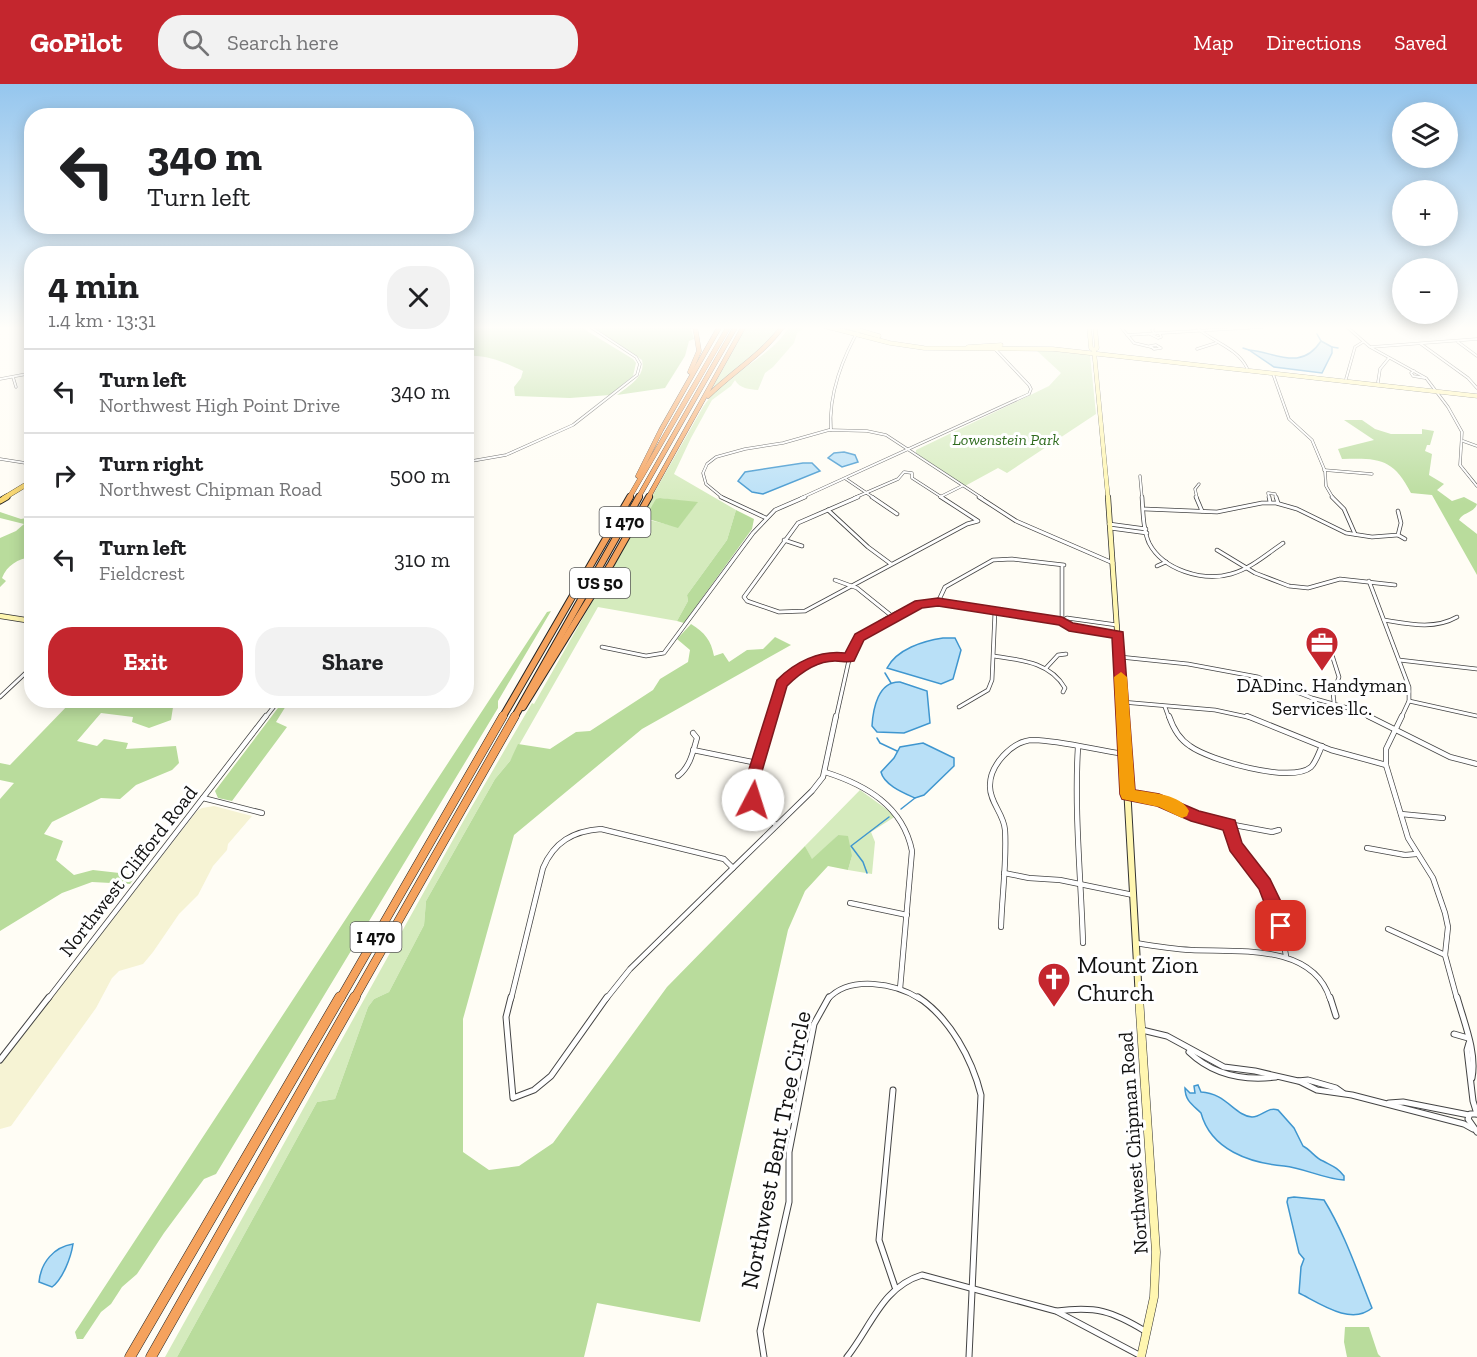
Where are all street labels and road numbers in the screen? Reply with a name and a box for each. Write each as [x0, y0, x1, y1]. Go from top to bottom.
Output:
road number: I 470 [600, 507, 650, 537]
road number: US 50 [570, 568, 630, 598]
street label: Northwest Clifford Road [54, 781, 202, 961]
road number: I 470 [350, 922, 401, 952]
street label: Northwest Bent Tree Circle [734, 1008, 817, 1291]
street label: Northwest Chipman Road [1113, 1031, 1153, 1255]

